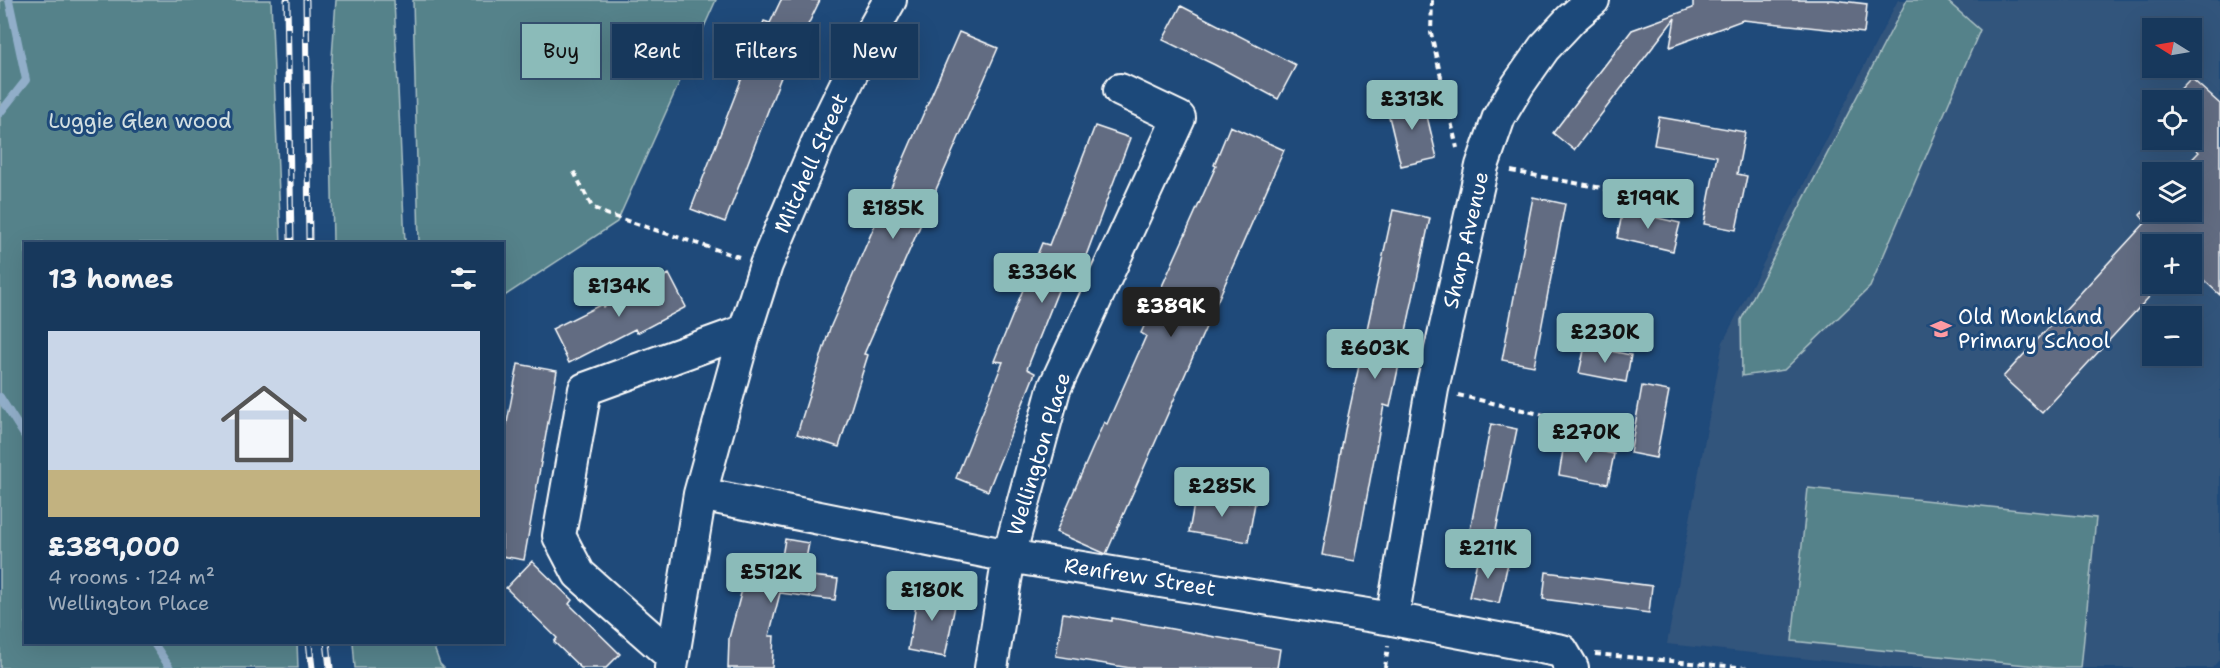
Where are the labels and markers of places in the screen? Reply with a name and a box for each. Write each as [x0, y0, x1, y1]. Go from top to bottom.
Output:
pin: £313K [1370, 80, 1454, 131]
pin: £199K [1606, 179, 1690, 230]
pin: £185K [851, 189, 935, 240]
pin: £336K [1000, 253, 1084, 304]
pin: £134K [577, 267, 661, 318]
pin: £389K [1129, 287, 1213, 338]
place label: Old Monkland Primary School [1958, 303, 2111, 355]
pin: £230K [1563, 313, 1647, 364]
school or university icon: Old Monkland Primary School [1929, 317, 1953, 341]
pin: £603K [1333, 329, 1417, 380]
pin: £270K [1544, 413, 1628, 464]
pin: £285K [1180, 467, 1264, 518]
pin: £211K [1446, 529, 1530, 580]
pin: £512K [729, 553, 813, 604]
pin: £180K [890, 571, 974, 622]

